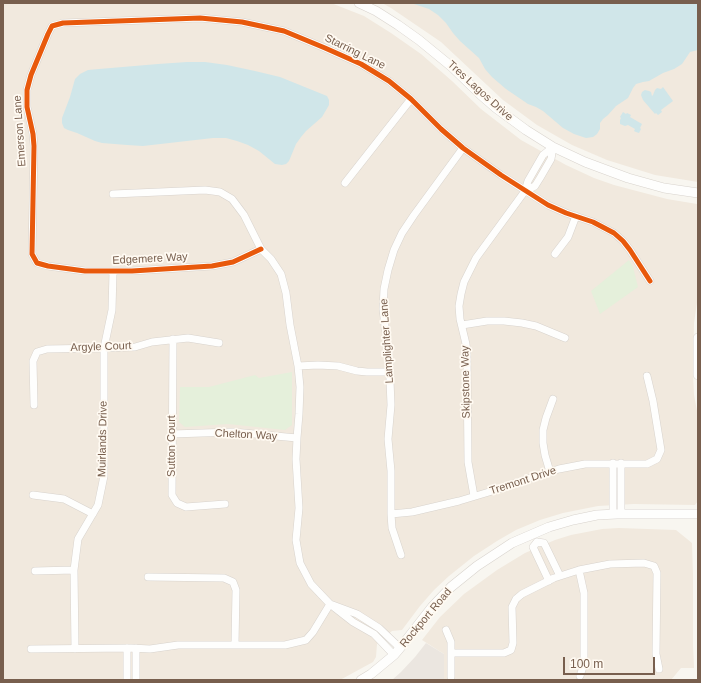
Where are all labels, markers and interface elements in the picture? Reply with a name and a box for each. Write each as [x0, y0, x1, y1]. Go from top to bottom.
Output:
street label: Starring Lane [322, 32, 388, 72]
street label: Tres Lagos Drive [445, 58, 515, 124]
street label: Emerson Lane [11, 95, 29, 167]
street label: Edgemere Way [112, 250, 188, 268]
street label: Lamplighter Lane [377, 298, 397, 384]
street label: Argyle Court [70, 339, 132, 355]
street label: Skipstone Way [459, 345, 473, 419]
street label: Muirlands Drive [96, 401, 110, 477]
street label: Sutton Court [165, 415, 179, 477]
street label: Chelton Way [214, 427, 278, 443]
street label: Tremont Drive [488, 464, 558, 498]
street label: Rockport Road [397, 586, 455, 650]
scale bar [565, 649, 657, 675]
text: 100 m [570, 657, 603, 671]

